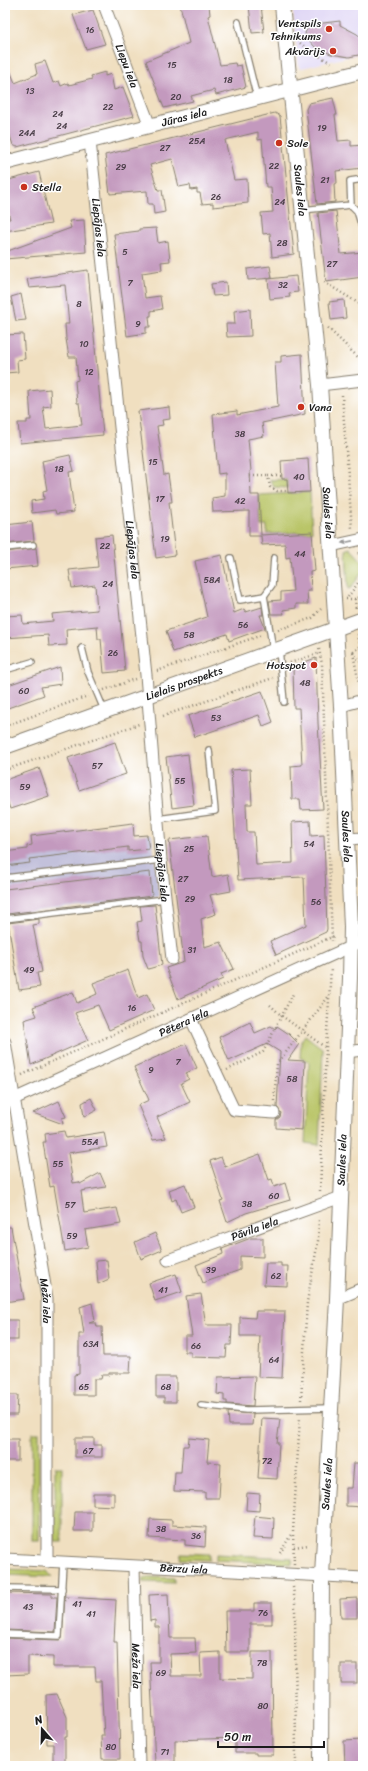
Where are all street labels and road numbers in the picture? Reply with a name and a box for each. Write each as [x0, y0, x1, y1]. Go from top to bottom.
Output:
street label: Liepu iela [110, 41, 144, 91]
street label: Jūras iela [159, 102, 209, 132]
street label: Saules iela [288, 163, 313, 217]
street label: Liepājas iela [87, 197, 112, 258]
street label: Saules iela [317, 486, 340, 540]
street label: Liepājas iela [120, 519, 145, 581]
street label: Lielais prospekts [143, 660, 226, 706]
street label: Saules iela [336, 810, 358, 863]
street label: Liepājas iela [150, 842, 175, 903]
street label: Pētera iela [155, 1002, 212, 1042]
street label: Saules iela [332, 1133, 352, 1186]
street label: Pāvila iela [228, 1211, 281, 1246]
street label: Meža iela [34, 1276, 57, 1324]
street label: Saules iela [316, 1457, 338, 1511]
street label: Bērzu iela [159, 1558, 209, 1579]
street label: Meža iela [126, 1643, 147, 1689]

